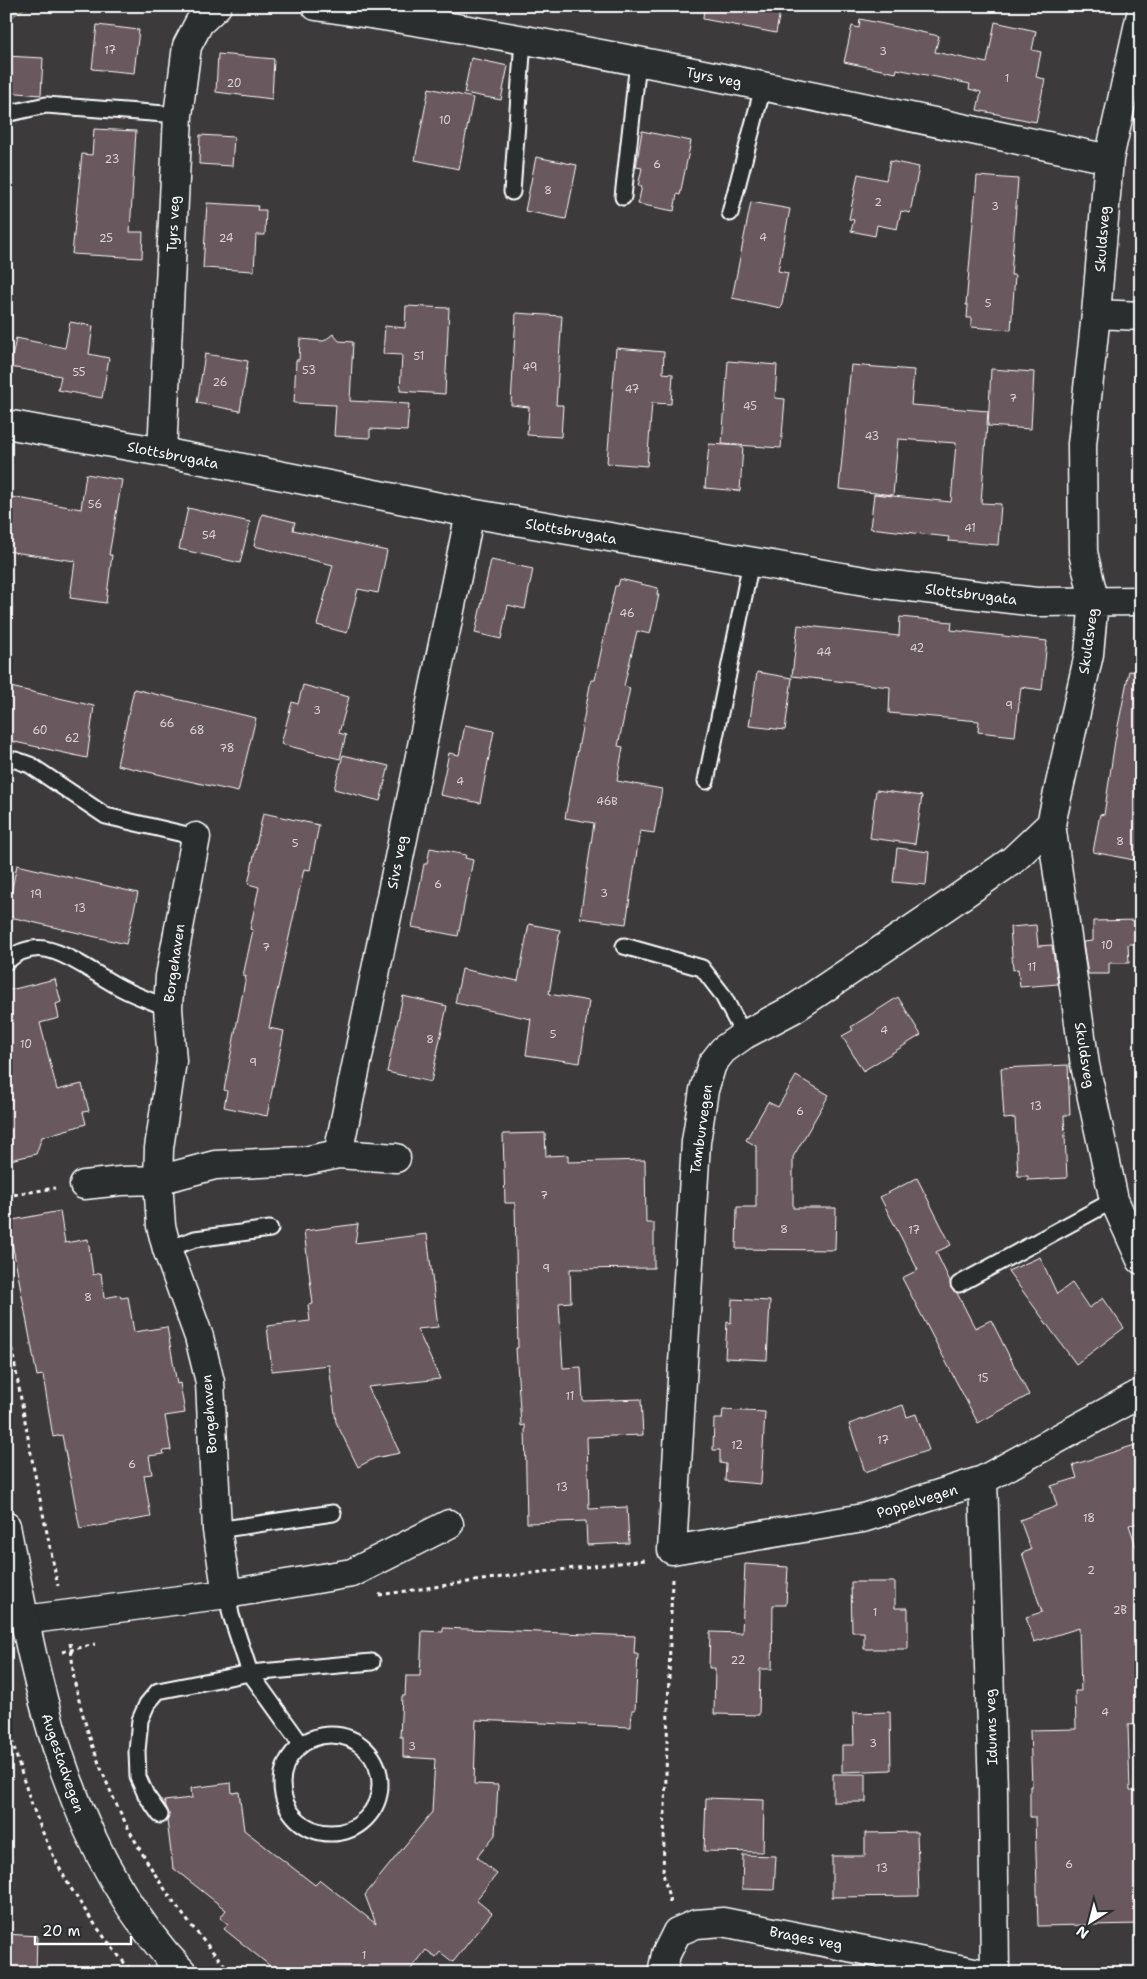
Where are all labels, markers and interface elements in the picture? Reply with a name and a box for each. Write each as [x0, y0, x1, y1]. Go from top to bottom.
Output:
house number: 17 [104, 43, 116, 58]
house number: 3 [879, 44, 887, 59]
street label: Tyrs veg [685, 63, 743, 91]
house number: 1 [1005, 71, 1009, 86]
house number: 20 [226, 76, 242, 91]
house number: 10 [439, 113, 451, 128]
house number: 23 [105, 152, 119, 167]
house number: 6 [653, 157, 661, 172]
house number: 8 [544, 183, 552, 198]
street label: Tyrs veg [163, 195, 183, 253]
house number: 2 [874, 195, 882, 210]
house number: 3 [991, 199, 999, 214]
street label: Skuldsveg [1091, 205, 1113, 273]
house number: 4 [759, 230, 767, 245]
house number: 25 [99, 231, 113, 246]
house number: 24 [219, 231, 234, 246]
house number: 5 [985, 296, 992, 311]
house number: 51 [414, 349, 424, 364]
house number: 49 [523, 360, 537, 375]
house number: 53 [302, 363, 316, 378]
house number: 55 [72, 365, 86, 380]
house number: 26 [213, 375, 227, 390]
house number: 47 [625, 382, 640, 397]
house number: 7 [1009, 391, 1017, 406]
house number: 45 [743, 399, 757, 414]
house number: 43 [865, 429, 879, 444]
street label: Slottsbrugata [126, 437, 221, 473]
house number: 56 [88, 497, 102, 512]
street label: Slottsbrugata [524, 514, 618, 548]
house number: 41 [964, 521, 976, 536]
house number: 54 [202, 528, 216, 543]
street label: Slottsbrugata [924, 579, 1018, 609]
house number: 46 [619, 606, 635, 621]
street label: Skuldsveg [1074, 607, 1102, 675]
house number: 42 [910, 641, 924, 656]
house number: 44 [816, 645, 832, 660]
house number: 9 [1005, 698, 1013, 713]
house number: 3 [313, 703, 321, 718]
house number: 66 [159, 716, 175, 731]
house number: 60 [32, 723, 48, 738]
house number: 68 [190, 723, 204, 738]
house number: 62 [65, 731, 79, 746]
house number: 78 [220, 741, 234, 756]
house number: 4 [456, 774, 464, 789]
house number: 46B [596, 794, 618, 809]
street label: Sivs veg [383, 834, 411, 890]
house number: 8 [1116, 834, 1124, 849]
house number: 5 [292, 836, 299, 851]
house number: 6 [434, 877, 442, 892]
house number: 3 [600, 886, 608, 901]
house number: 19 [30, 887, 42, 902]
house number: 13 [74, 901, 86, 916]
street label: Borgehaven [160, 922, 188, 1003]
house number: 10 [1101, 938, 1113, 953]
house number: 7 [262, 940, 270, 955]
house number: 11 [1028, 960, 1036, 975]
street label: Skuldsveg [1071, 1021, 1099, 1089]
house number: 4 [880, 1023, 888, 1038]
house number: 5 [550, 1027, 557, 1042]
house number: 8 [426, 1032, 434, 1047]
house number: 10 [20, 1037, 32, 1052]
house number: 9 [249, 1055, 257, 1070]
street label: Tamburvegen [686, 1083, 716, 1175]
house number: 13 [1030, 1099, 1042, 1114]
house number: 6 [796, 1104, 804, 1119]
house number: 7 [540, 1188, 548, 1203]
house number: 8 [780, 1222, 788, 1237]
house number: 17 [908, 1223, 920, 1238]
house number: 9 [542, 1261, 550, 1276]
house number: 8 [84, 1290, 92, 1305]
house number: 15 [977, 1371, 989, 1386]
street label: Borgehaven [197, 1373, 221, 1454]
house number: 11 [566, 1389, 574, 1404]
house number: 17 [877, 1433, 889, 1448]
house number: 12 [731, 1438, 743, 1453]
house number: 6 [128, 1457, 136, 1472]
house number: 13 [556, 1480, 568, 1495]
street label: Poppelvegen [874, 1480, 960, 1522]
house number: 18 [1083, 1511, 1095, 1526]
house number: 2 [1087, 1563, 1095, 1578]
house number: 2B [1113, 1603, 1127, 1618]
house number: 1 [873, 1605, 877, 1620]
house number: 22 [731, 1653, 745, 1668]
street label: Idunns veg [981, 1689, 1001, 1765]
house number: 4 [1101, 1705, 1109, 1720]
street label: Augestadvegen [38, 1711, 89, 1816]
house number: 3 [869, 1736, 877, 1751]
house number: 3 [408, 1739, 416, 1754]
house number: 6 [1065, 1857, 1073, 1872]
house number: 13 [876, 1861, 888, 1876]
north arrow [1064, 1896, 1114, 1946]
scale bar [35, 1914, 131, 1946]
text: 20 m [42, 1921, 81, 1941]
street label: Brages veg [768, 1922, 844, 1954]
text: N [1073, 1922, 1092, 1943]
house number: 1 [362, 1948, 366, 1963]

